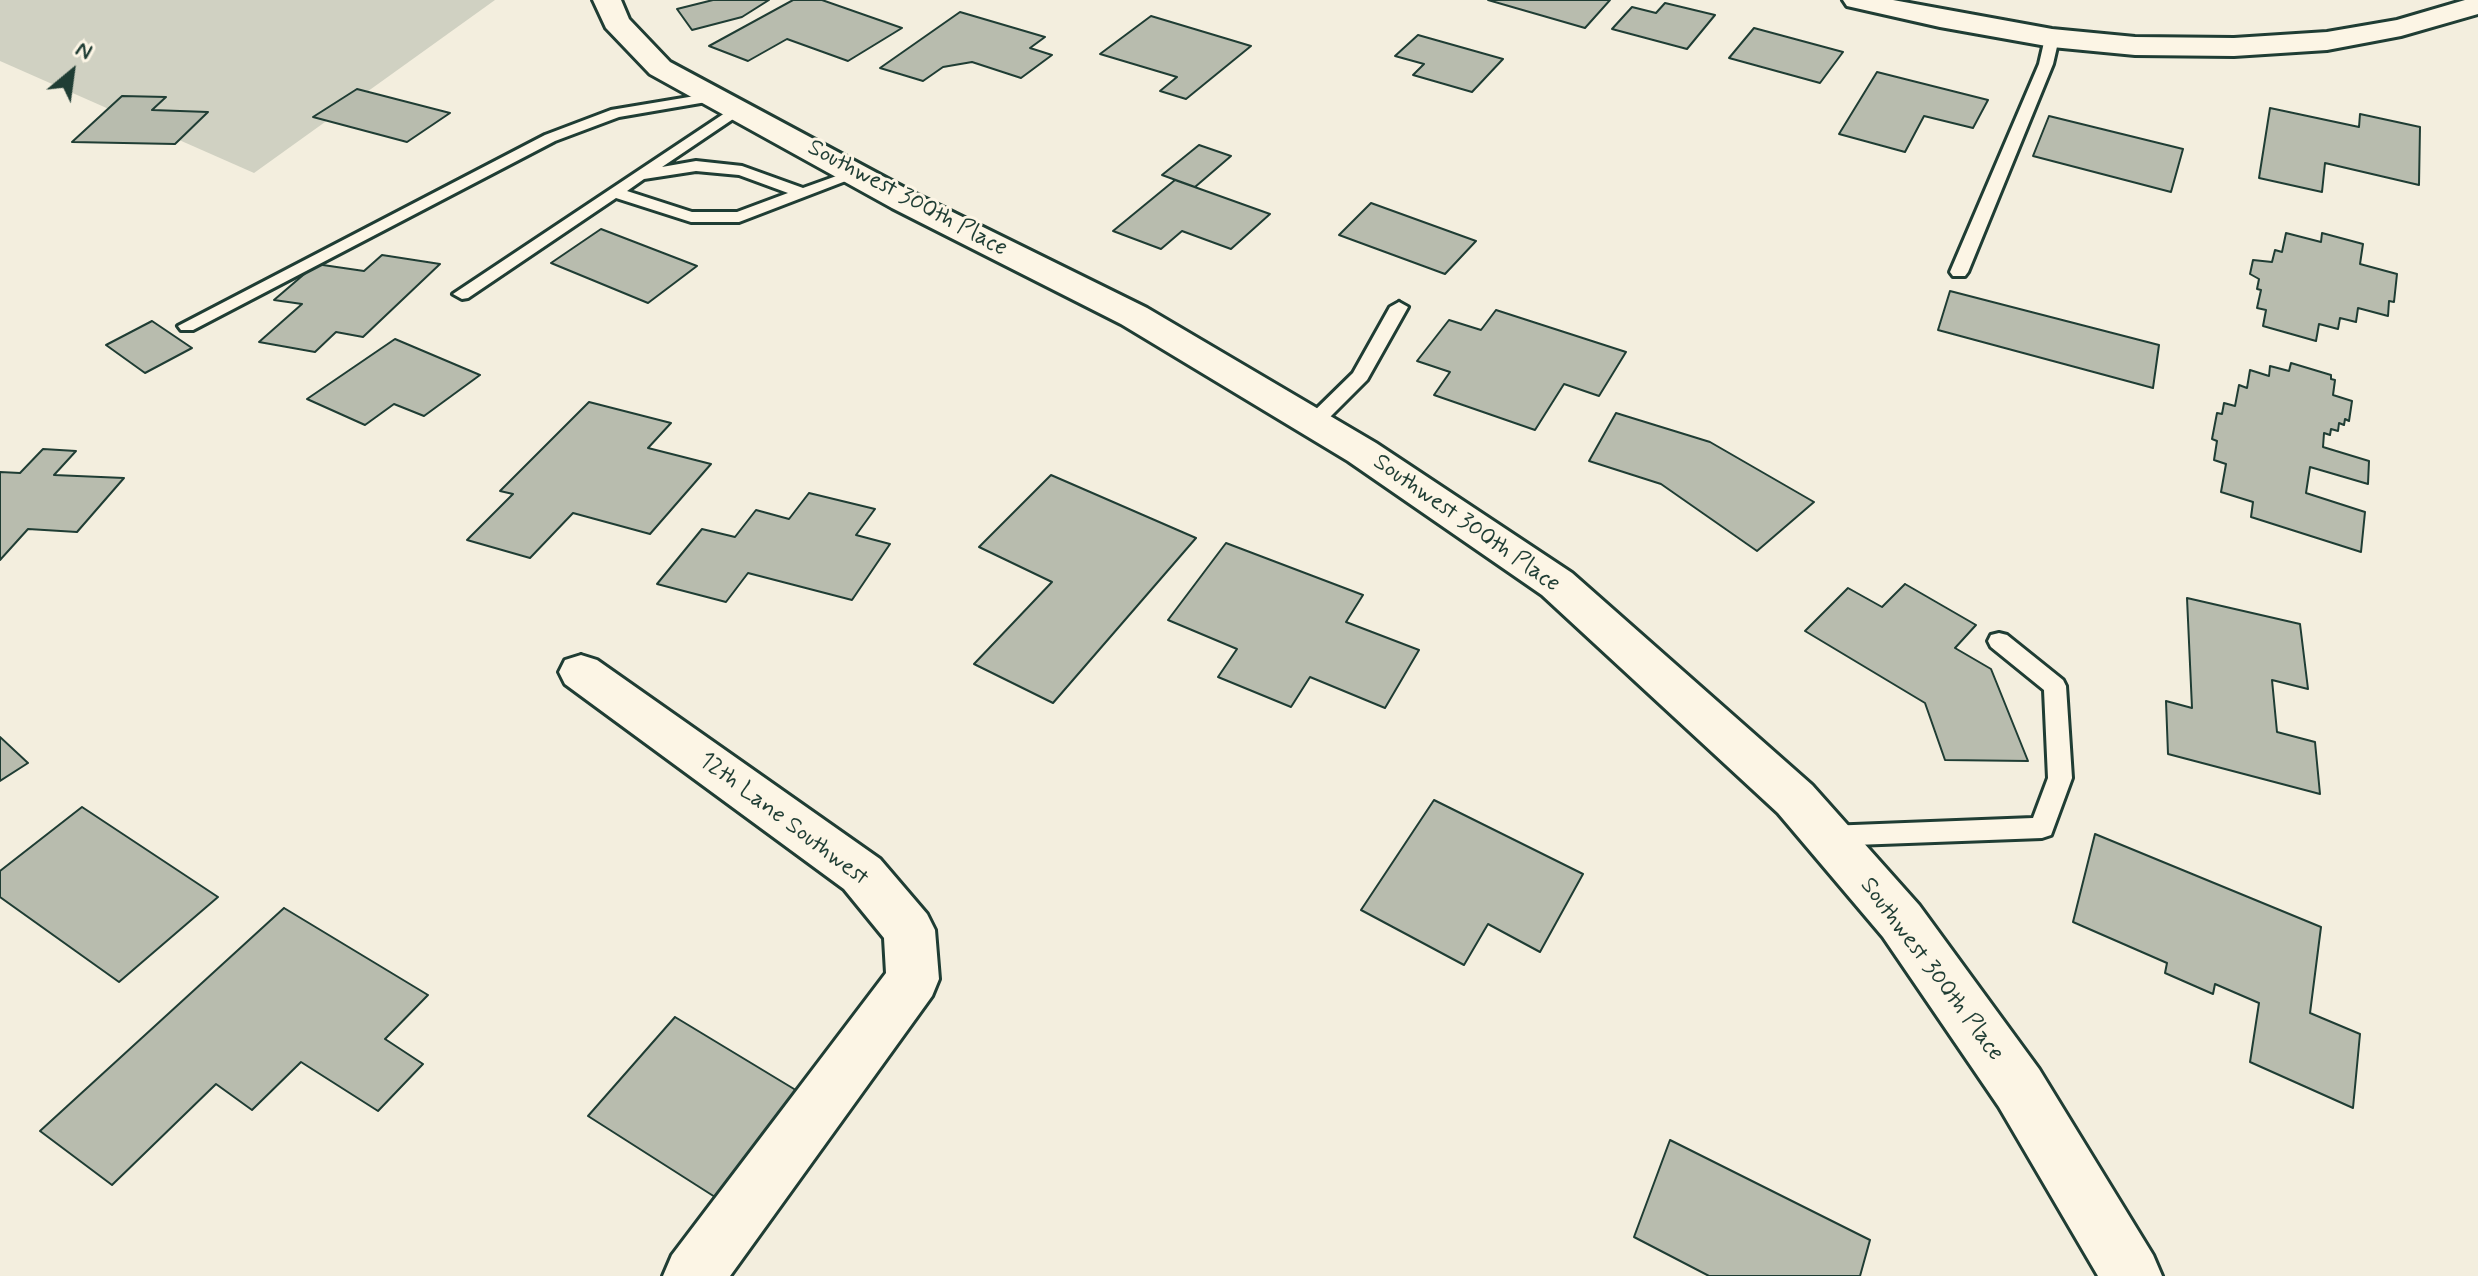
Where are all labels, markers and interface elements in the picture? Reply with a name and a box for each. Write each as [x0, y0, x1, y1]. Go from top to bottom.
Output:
north arrow [32, 32, 112, 112]
text: N [70, 35, 97, 67]
street label: Southwest 300th Place [802, 134, 1012, 264]
street label: Southwest 300th Place [1367, 448, 1565, 600]
street label: 12th Lane Southwest [692, 747, 874, 893]
street label: Southwest 300th Place [1853, 873, 2009, 1067]

